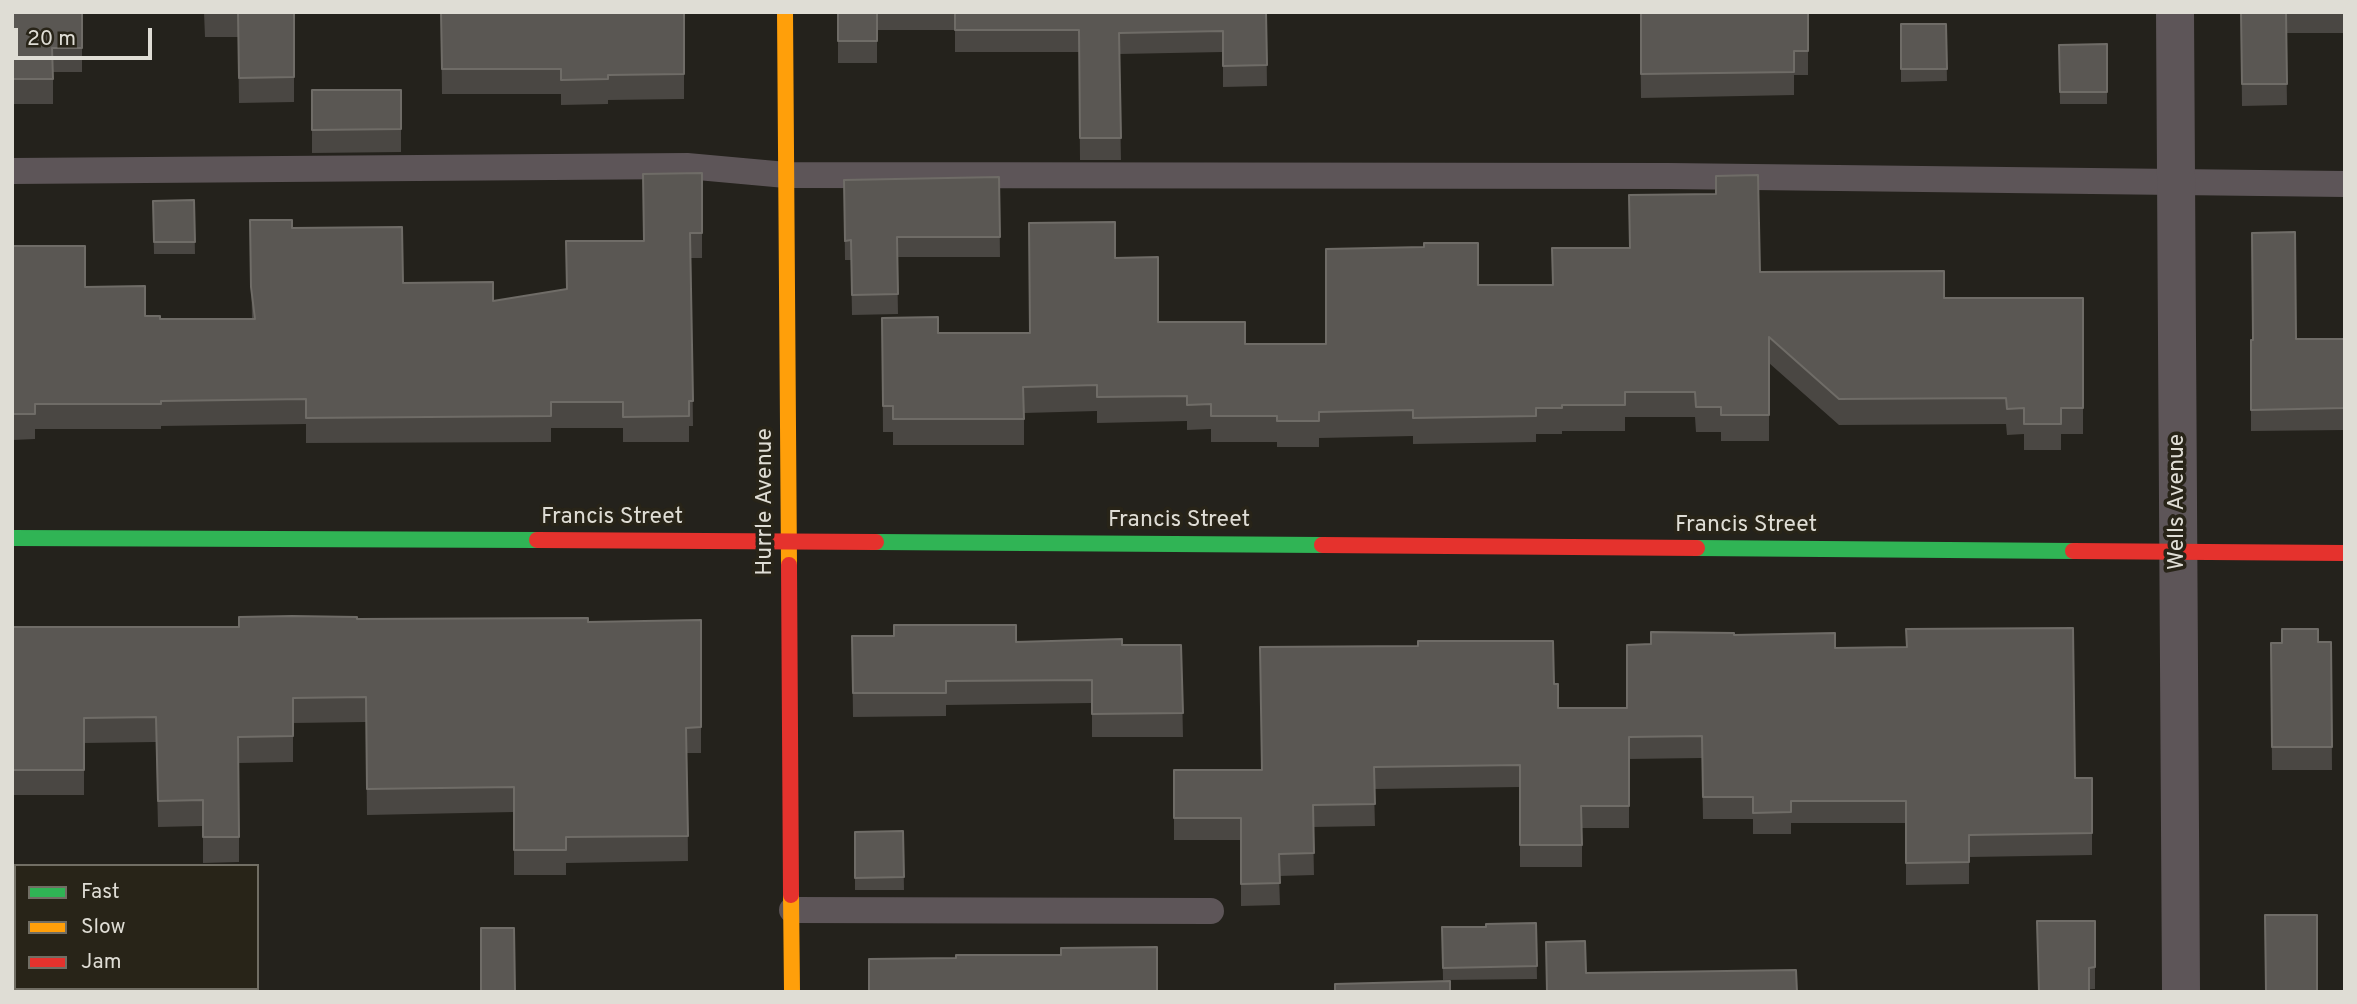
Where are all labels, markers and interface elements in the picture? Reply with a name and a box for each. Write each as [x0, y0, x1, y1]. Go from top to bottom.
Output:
scale bar [18, 14, 156, 58]
text: 20 m [27, 26, 76, 53]
street label: Hurrle Avenue [752, 428, 780, 576]
street label: Wells Avenue [2164, 434, 2192, 570]
street label: Francis Street [541, 504, 683, 532]
street label: Francis Street [1108, 507, 1250, 535]
street label: Francis Street [1675, 512, 1817, 540]
legend [14, 864, 259, 990]
text: Fast [81, 879, 120, 906]
text: Slow [81, 914, 126, 941]
text: Jam [81, 949, 122, 976]

